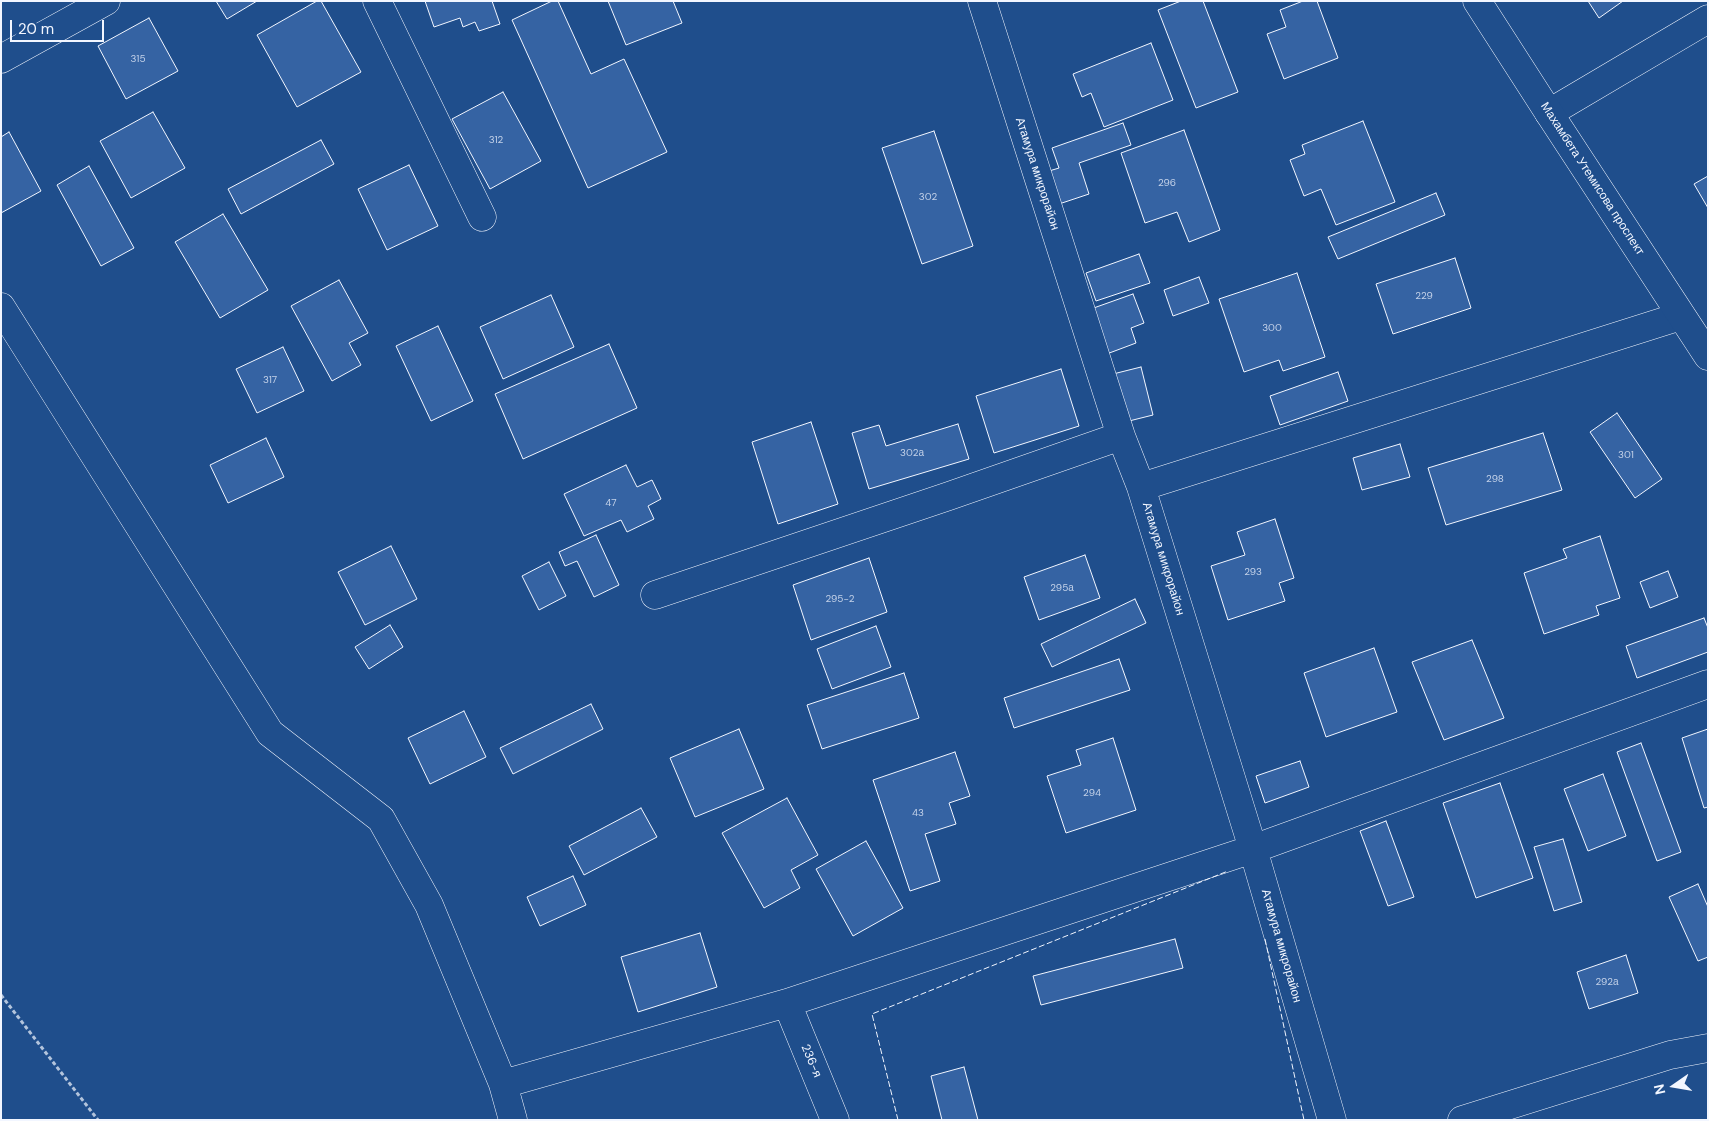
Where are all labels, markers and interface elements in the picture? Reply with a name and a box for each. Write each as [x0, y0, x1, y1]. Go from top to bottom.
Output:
scale bar [12, 10, 106, 42]
text: 20 m [18, 19, 54, 39]
house number: 315 [131, 53, 145, 65]
street label: Махамбета Утемисова проспект [1537, 100, 1647, 258]
street label: Атамура микрорайон [1012, 116, 1062, 232]
house number: 312 [489, 134, 503, 146]
house number: 296 [1158, 177, 1176, 189]
house number: 302 [919, 191, 937, 203]
house number: 229 [1415, 290, 1433, 302]
house number: 300 [1262, 322, 1282, 334]
house number: 317 [263, 374, 277, 386]
house number: 302а [900, 447, 924, 459]
house number: 301 [1618, 449, 1634, 461]
house number: 298 [1486, 473, 1504, 485]
house number: 47 [605, 497, 617, 509]
street label: Атамура микрорайон [1139, 501, 1187, 617]
house number: 293 [1244, 566, 1262, 578]
house number: 295а [1050, 582, 1074, 594]
house number: 295-2 [825, 593, 855, 605]
house number: 294 [1083, 787, 1101, 799]
house number: 43 [912, 807, 924, 819]
street label: Атамура микрорайон [1258, 888, 1304, 1004]
house number: 292а [1595, 976, 1619, 988]
street label: 236-я [798, 1042, 824, 1080]
north arrow [1649, 1061, 1699, 1111]
text: N [1649, 1082, 1669, 1096]

